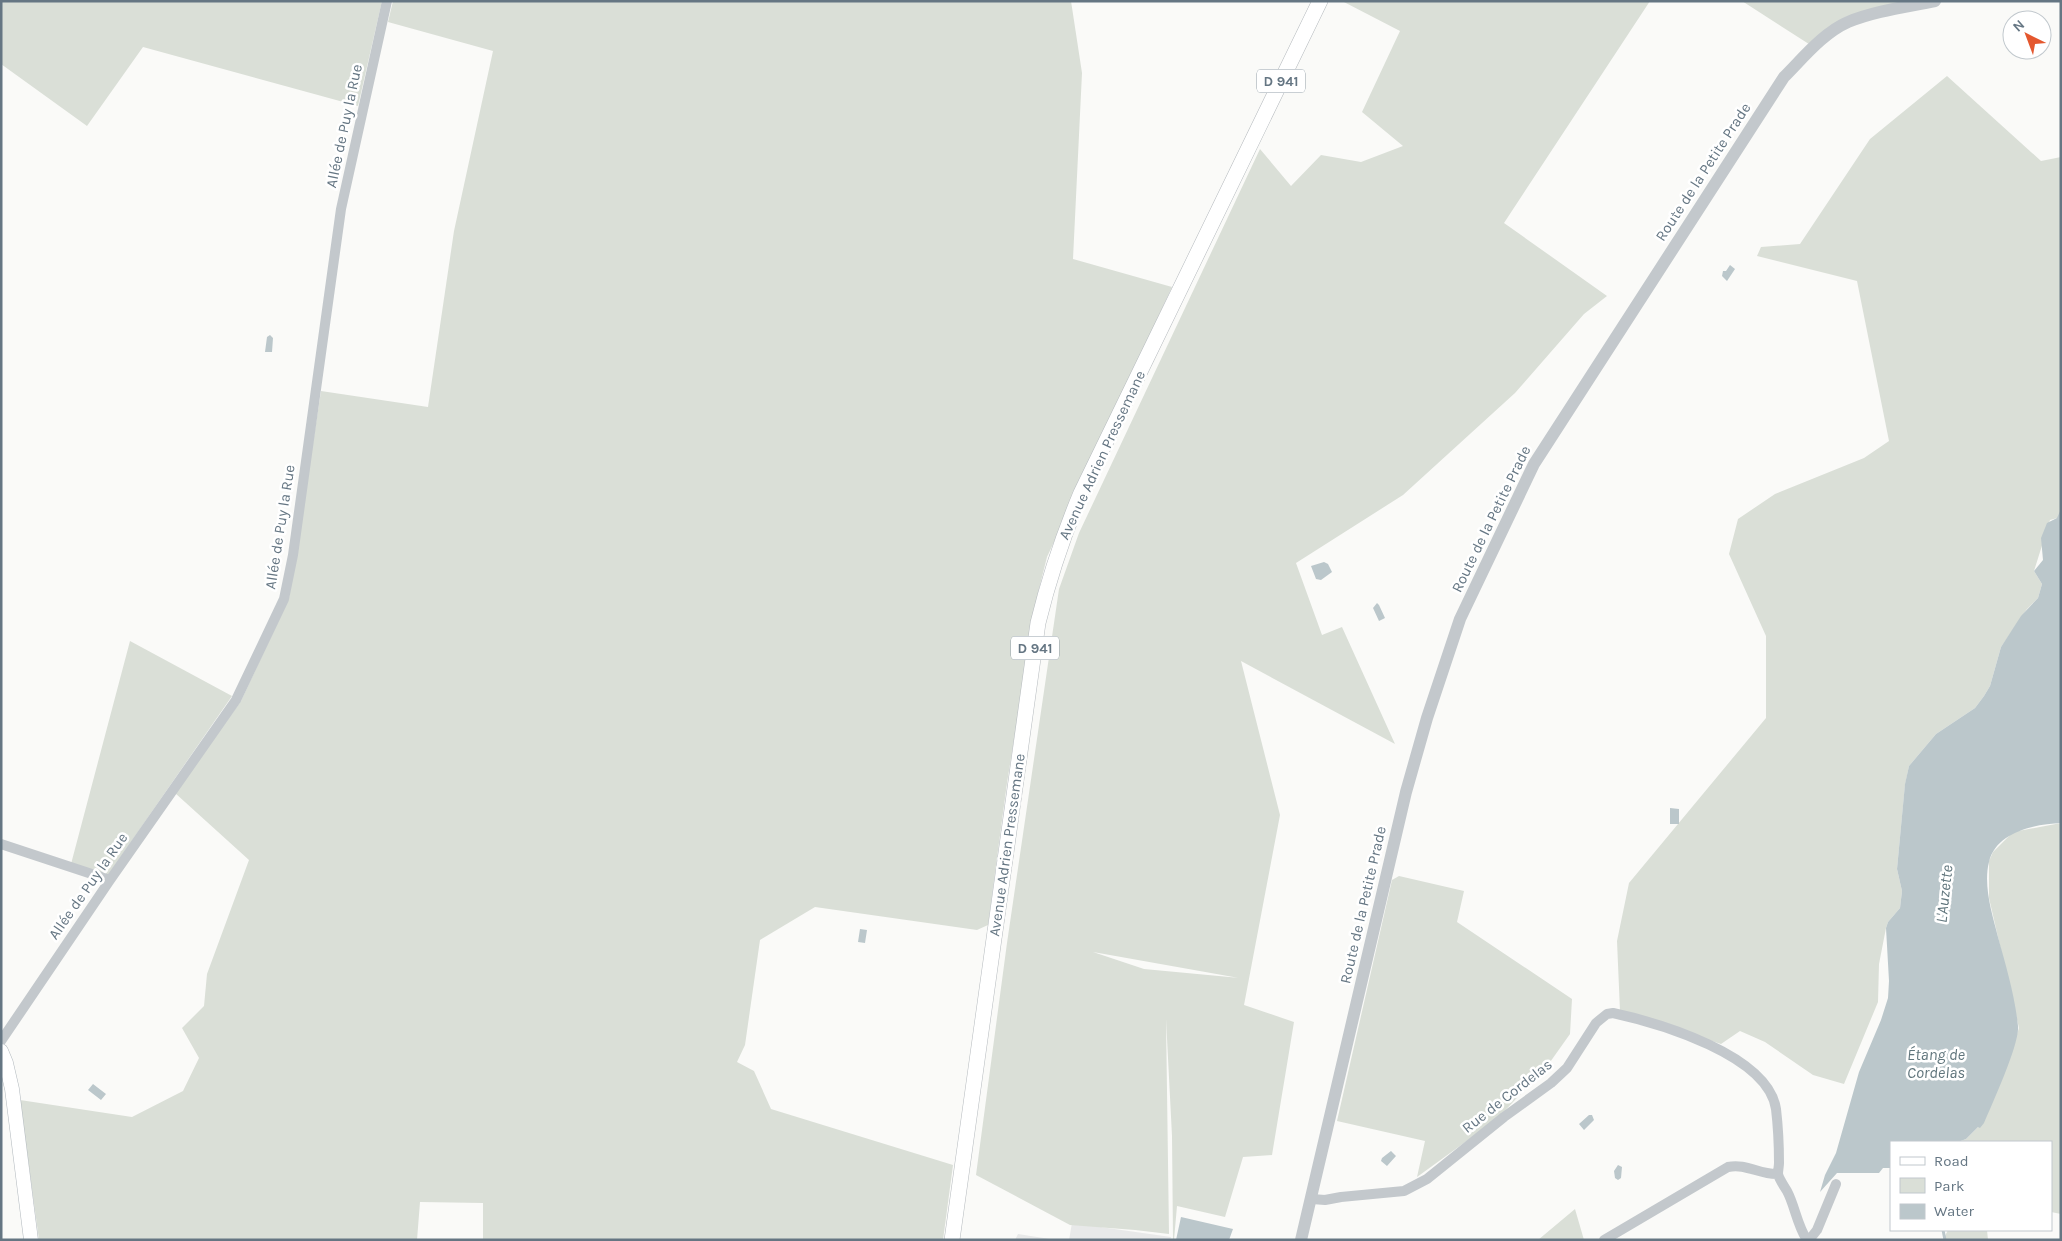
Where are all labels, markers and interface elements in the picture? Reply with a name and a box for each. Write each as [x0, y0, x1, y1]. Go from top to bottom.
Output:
north arrow [2002, 10, 2052, 60]
text: N [2009, 16, 2028, 35]
street label: Allée de Puy la Rue [322, 62, 366, 190]
road number: D 941 [1257, 70, 1305, 92]
street label: Route de la Petite Prade [1652, 100, 1754, 244]
street label: Avenue Adrien Pressemane [1055, 368, 1149, 542]
street label: Route de la Petite Prade [1448, 443, 1534, 595]
street label: Allée de Puy la Rue [261, 463, 299, 591]
road number: D 941 [1011, 636, 1059, 660]
street label: Avenue Adrien Pressemane [985, 752, 1029, 938]
street label: Route de la Petite Prade [1336, 824, 1390, 986]
street label: Allée de Puy la Rue [44, 829, 132, 943]
water label: L'Auzette [1932, 864, 1957, 924]
water label: Étang de Cordelas [1907, 1045, 1965, 1082]
street label: Rue de Cordelas [1458, 1055, 1556, 1137]
legend [1890, 1141, 2052, 1231]
text: Road [1934, 1152, 1969, 1170]
text: Park [1934, 1177, 1964, 1195]
text: Water [1934, 1202, 1975, 1220]

